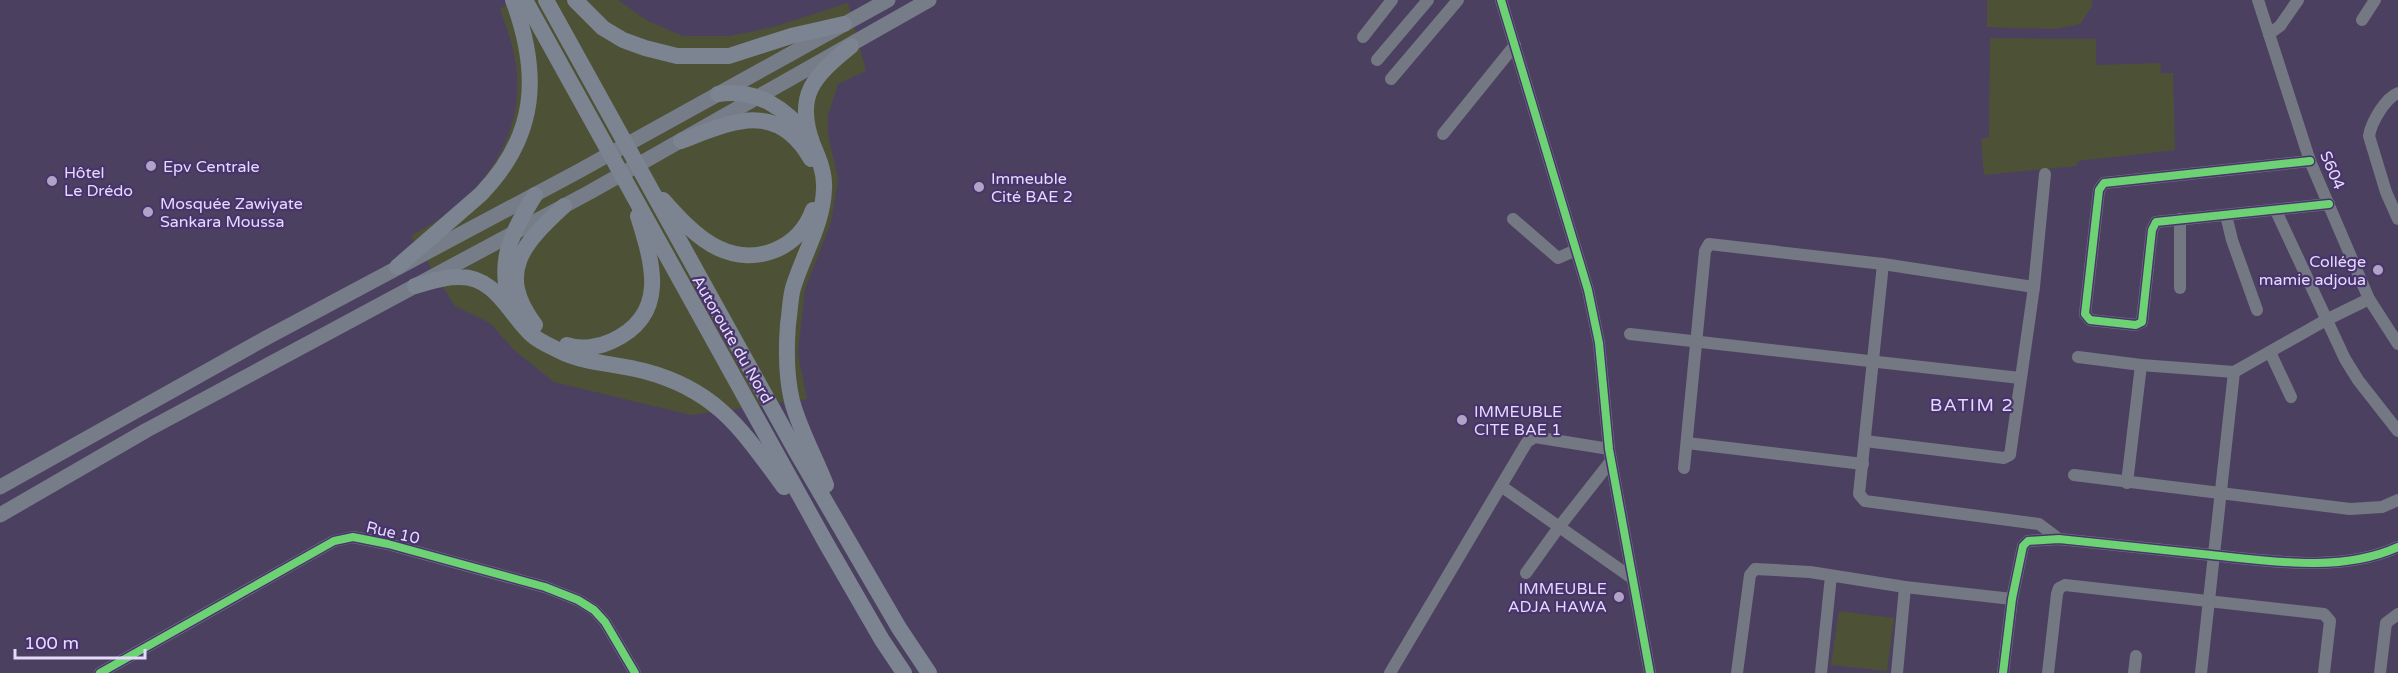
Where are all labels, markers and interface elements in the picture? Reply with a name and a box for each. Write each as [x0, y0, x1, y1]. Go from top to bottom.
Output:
street label: S604 [2315, 148, 2349, 193]
place label: Epv Centrale [163, 157, 259, 177]
marker: Epv Centrale [144, 159, 158, 173]
place label: Hôtel Le Drédo [64, 163, 133, 201]
place label: Immeuble Cité BAE 2 [991, 169, 1073, 207]
marker: Hôtel Le Drédo [45, 174, 59, 188]
marker: Immeuble Cité BAE 2 [972, 180, 986, 194]
place label: Mosquée Zawiyate Sankara Moussa [160, 194, 303, 232]
marker: Mosquée Zawiyate Sankara Moussa [141, 205, 155, 219]
place label: Collége mamie adjoua [2259, 252, 2366, 290]
marker: Collége mamie adjoua [2371, 263, 2385, 277]
street label: Autoroute du Nord [687, 272, 777, 407]
district label: BATIM 2 [1930, 394, 2014, 416]
place label: IMMEUBLE CITE BAE 1 [1474, 402, 1562, 440]
marker: IMMEUBLE CITE BAE 1 [1455, 413, 1469, 427]
street label: Rue 10 [364, 517, 422, 549]
place label: IMMEUBLE ADJA HAWA [1508, 579, 1607, 617]
marker: IMMEUBLE ADJA HAWA [1612, 590, 1626, 604]
scale bar [15, 622, 146, 660]
text: 100 m [24, 632, 79, 654]

